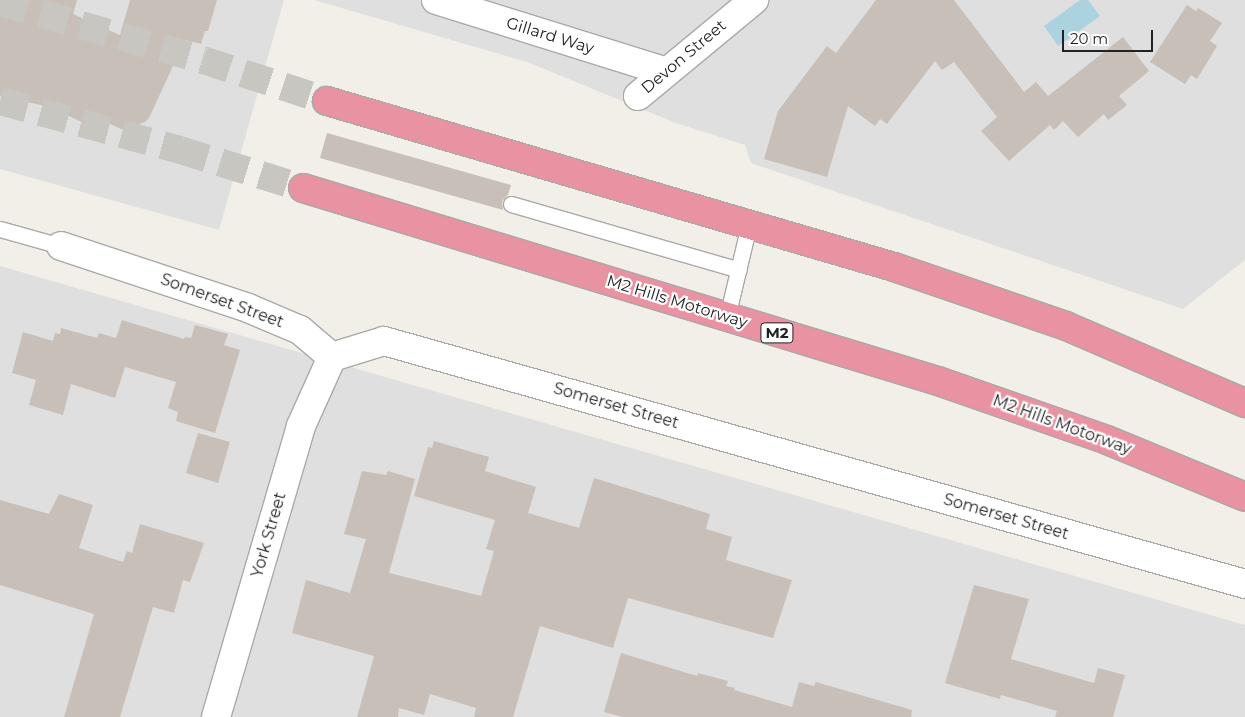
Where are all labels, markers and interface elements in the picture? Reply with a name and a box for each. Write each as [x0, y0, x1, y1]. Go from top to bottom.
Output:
street label: Gillard Way [504, 14, 596, 58]
street label: Devon Street [638, 16, 730, 98]
scale bar [1065, 20, 1156, 52]
text: 20 m [1070, 29, 1108, 48]
street label: Somerset Street [158, 270, 286, 332]
street label: M2 Hills Motorway [604, 271, 750, 333]
road number: M2 [760, 320, 794, 346]
street label: Somerset Street [551, 379, 681, 433]
street label: M2 Hills Motorway [990, 391, 1134, 459]
street label: York Street [248, 490, 290, 580]
street label: Somerset Street [941, 490, 1071, 544]

